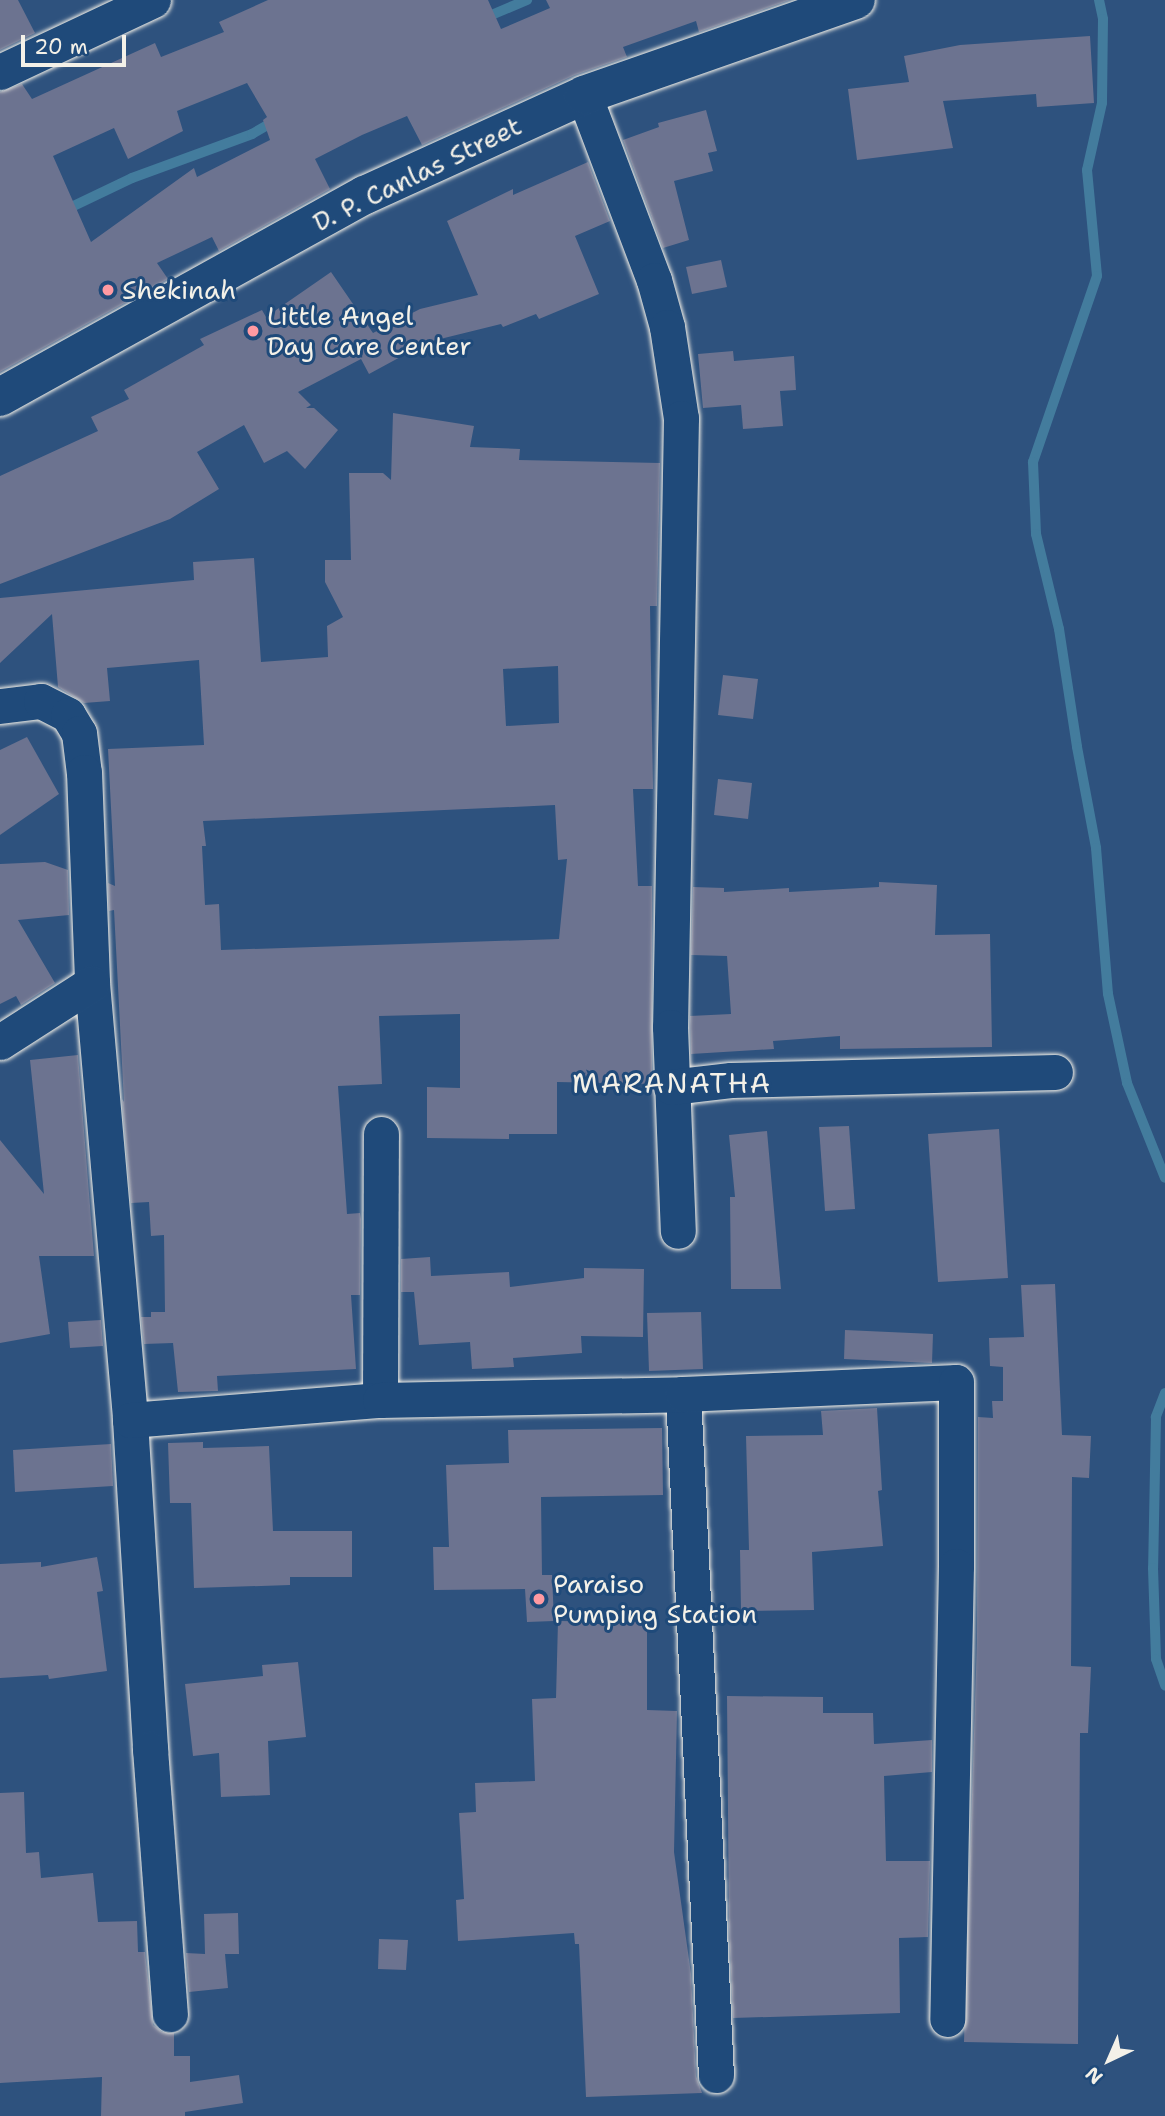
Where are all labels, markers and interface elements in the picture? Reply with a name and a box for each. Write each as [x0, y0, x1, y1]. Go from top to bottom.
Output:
scale bar [24, 21, 130, 65]
text: 20 m [34, 33, 88, 61]
street label: D. P. Canlas Street [308, 110, 526, 238]
place label: Shekinah [122, 274, 236, 306]
marker: Shekinah [100, 282, 116, 298]
place label: Little Angel Day Care Center [267, 300, 472, 362]
marker: Little Angel Day Care Center [245, 323, 261, 339]
district label: MARANATHA [573, 1066, 771, 1100]
place label: Paraiso Pumping Station [553, 1568, 757, 1630]
marker: Paraiso Pumping Station [531, 1591, 547, 1607]
north arrow [1074, 2025, 1144, 2095]
text: N [1080, 2061, 1108, 2090]

